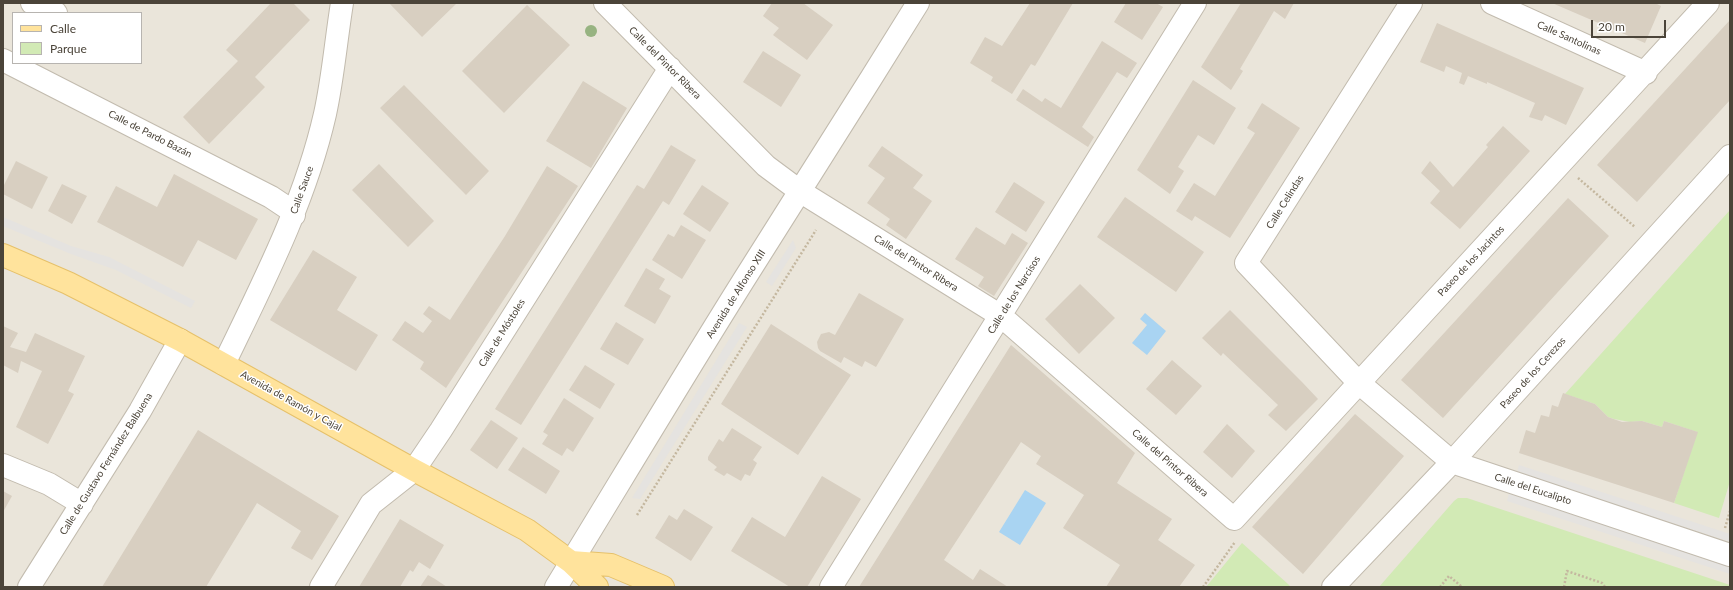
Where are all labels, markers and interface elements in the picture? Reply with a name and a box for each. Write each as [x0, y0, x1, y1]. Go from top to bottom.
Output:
legend [12, 12, 142, 64]
scale bar [1593, 12, 1668, 38]
street label: Calle Santolinas [1535, 19, 1603, 57]
text: 20 m [1598, 19, 1625, 34]
text: Calle [50, 21, 76, 36]
street label: Calle del Pintor Ribera [626, 24, 704, 102]
text: Parque [50, 41, 87, 56]
street label: Calle de Pardo Bazán [106, 108, 194, 160]
street label: Calle Sauce [288, 164, 316, 216]
street label: Calle Celindas [1264, 173, 1306, 231]
street label: Paseo de los Jacintos [1435, 223, 1507, 299]
street label: Calle del Pintor Ribera [872, 232, 960, 294]
street label: Avenida de Alfonso XIII [704, 247, 768, 341]
street label: Calle de los Narcisos [985, 254, 1043, 336]
street label: Calle de Móstoles [476, 297, 528, 369]
street label: Paseo de los Cerezos [1498, 335, 1568, 411]
street label: Avenida de Ramón y Cajal [238, 368, 344, 434]
street label: Calle de Gustavo Fernández Balbuena [57, 391, 155, 537]
street label: Calle del Pintor Ribera [1129, 427, 1211, 499]
street label: Calle del Eucalipto [1493, 471, 1573, 507]

